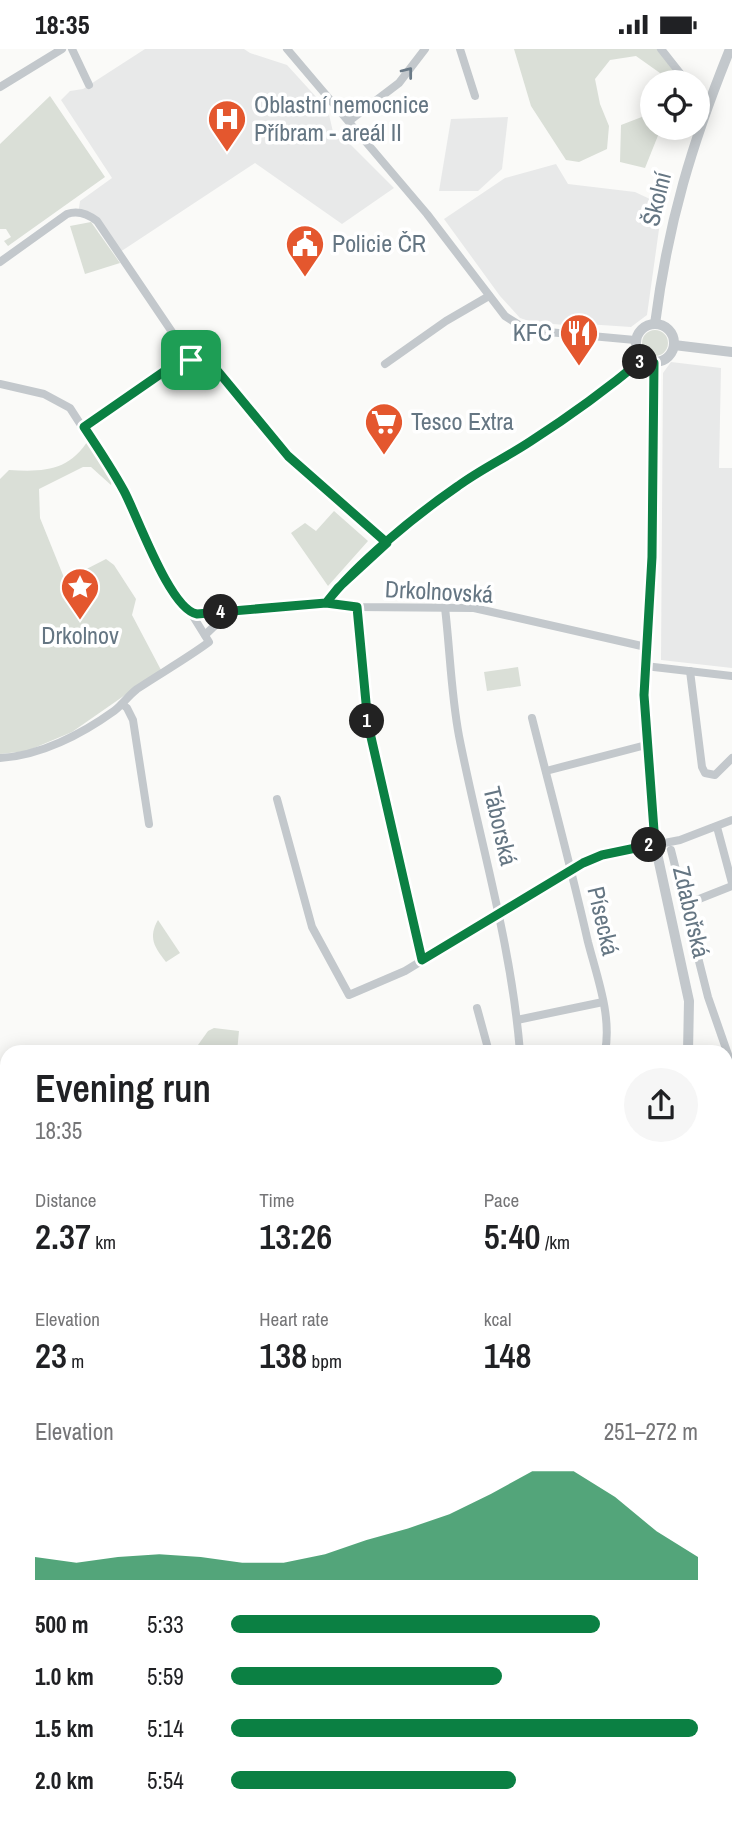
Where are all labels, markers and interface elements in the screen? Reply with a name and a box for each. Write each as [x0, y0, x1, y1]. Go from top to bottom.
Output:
text: 18:35 [35, 7, 90, 42]
one-way arrow [400, 67, 413, 79]
map controls [640, 70, 710, 140]
button: locate [640, 70, 710, 140]
place label: Oblastní nemocnice Příbram - areál II [254, 88, 429, 148]
hospital icon: Oblastní nemocnice Příbram - areál II [206, 98, 248, 153]
street label: Školní [634, 168, 678, 229]
public building icon: Policie ČR [284, 223, 326, 278]
place label: Policie ČR [332, 227, 426, 259]
restaurant icon: KFC [558, 312, 600, 367]
place label: KFC [513, 316, 552, 348]
pin [161, 330, 221, 390]
icon: arrive [172, 341, 210, 379]
pin: 3 [622, 345, 658, 379]
text: 3 [635, 348, 644, 374]
supermarket icon: Tesco Extra [363, 401, 405, 456]
place label: Tesco Extra [411, 405, 514, 437]
place icon: Drkolnov [59, 566, 101, 621]
street label: Drkolnovská [384, 572, 494, 610]
pin: 4 [204, 595, 238, 629]
text: 4 [216, 598, 225, 624]
place label: Drkolnov [41, 619, 119, 651]
pin: 1 [350, 703, 384, 739]
text: 1 [362, 707, 371, 733]
street label: Táborská [476, 783, 526, 869]
pin: 2 [632, 827, 666, 863]
text: 2 [644, 831, 653, 857]
street label: Zdabořská [666, 863, 718, 961]
street label: Písecká [581, 883, 627, 959]
text: Evening run [35, 1063, 211, 1114]
button: share [624, 1068, 698, 1142]
text: 18:35 [35, 1115, 82, 1146]
text: Distance [35, 1187, 96, 1213]
text: Time [259, 1187, 294, 1213]
text: Pace [484, 1187, 519, 1213]
text: 2.37 [35, 1213, 91, 1260]
text: 13:26 [259, 1213, 332, 1260]
text: 5:40 [484, 1213, 541, 1260]
text: km [91, 1229, 116, 1255]
text: /km [541, 1229, 570, 1255]
text: Elevation [35, 1306, 100, 1332]
text: Heart rate [259, 1306, 329, 1332]
text: kcal [484, 1306, 511, 1332]
text: 23 [35, 1332, 67, 1379]
text: 138 [259, 1332, 307, 1379]
text: 148 [484, 1332, 532, 1379]
text: m [67, 1348, 84, 1374]
text: bpm [307, 1348, 342, 1374]
text: Elevation [35, 1416, 114, 1447]
text: 251–272 m [604, 1416, 698, 1447]
text: 500 m [35, 1609, 88, 1640]
text: 5:33 [147, 1609, 184, 1640]
text: 1.0 km [35, 1661, 94, 1692]
text: 5:59 [147, 1661, 184, 1692]
text: 1.5 km [35, 1713, 94, 1744]
text: 5:14 [147, 1713, 184, 1744]
text: 2.0 km [35, 1765, 94, 1796]
text: 5:54 [147, 1765, 184, 1796]

